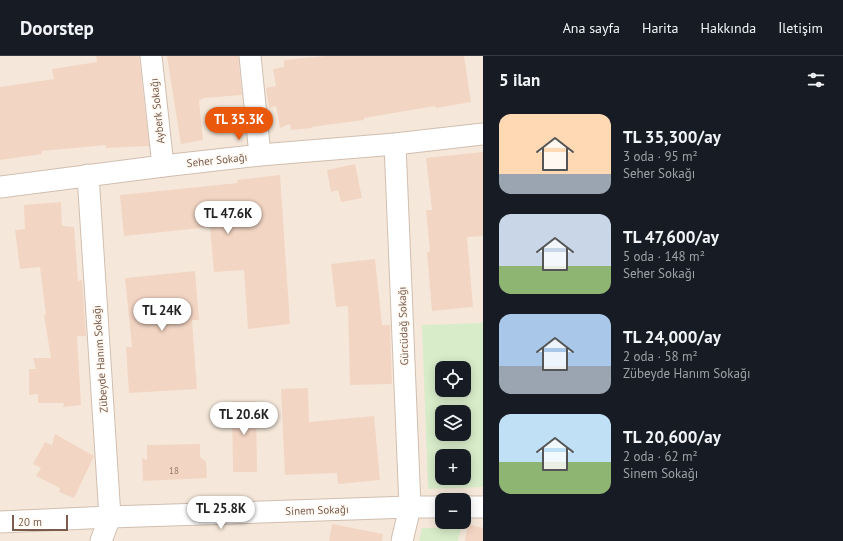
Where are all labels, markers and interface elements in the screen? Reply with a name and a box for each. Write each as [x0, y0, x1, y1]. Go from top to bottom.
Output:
text: Doorstep [20, 16, 94, 40]
text: Ana sayfa [563, 19, 620, 37]
text: Harita [642, 19, 679, 37]
text: Hakkında [701, 19, 756, 37]
text: İletişim [778, 19, 823, 37]
text: 5 ilan [499, 69, 540, 91]
icon: filters [805, 69, 827, 91]
street label: Ayberk Sokağı [147, 78, 167, 144]
pin: TL 35.3K [198, 107, 280, 141]
text: TL 35.3K [214, 111, 264, 128]
text: TL 35,300/ay [623, 126, 721, 148]
icon: home [531, 130, 579, 178]
text: 3 oda · 95 m² [623, 148, 698, 165]
street label: Seher Sokağı [186, 150, 248, 170]
text: Seher Sokağı [623, 165, 695, 182]
pin: TL 47.6K [187, 201, 269, 235]
text: TL 47.6K [204, 205, 252, 222]
text: TL 47,600/ay [623, 226, 719, 248]
icon: home [531, 230, 579, 278]
text: 5 oda · 148 m² [623, 248, 705, 265]
text: Seher Sokağı [623, 265, 695, 282]
street label: Gürcüdağ Sokağı [395, 286, 411, 366]
pin: TL 24K [129, 298, 195, 332]
text: TL 24K [142, 302, 182, 319]
street label: Zübeyde Hanım Sokağı [89, 305, 111, 413]
text: TL 24,000/ay [623, 326, 721, 348]
icon: home [531, 330, 579, 378]
text: 2 oda · 58 m² [623, 348, 698, 365]
map controls [435, 361, 471, 529]
button: locate [435, 361, 471, 397]
text: Zübeyde Hanım Sokağı [623, 365, 750, 382]
pin: TL 20.6K [203, 402, 285, 436]
button: layers [435, 405, 471, 441]
text: TL 20.6K [219, 406, 269, 423]
text: TL 20,600/ay [623, 426, 721, 448]
icon: home [531, 430, 579, 478]
text: 2 oda · 62 m² [623, 448, 698, 465]
button: + [435, 449, 471, 485]
house number: 18 [169, 465, 179, 476]
text: Sinem Sokağı [623, 465, 698, 482]
button: − [435, 493, 471, 529]
pin: TL 25.8K [180, 496, 262, 530]
text: TL 25.8K [196, 500, 246, 517]
street label: Sinem Sokağı [285, 502, 349, 518]
scale bar [12, 513, 68, 532]
text: 20 m [18, 515, 42, 529]

